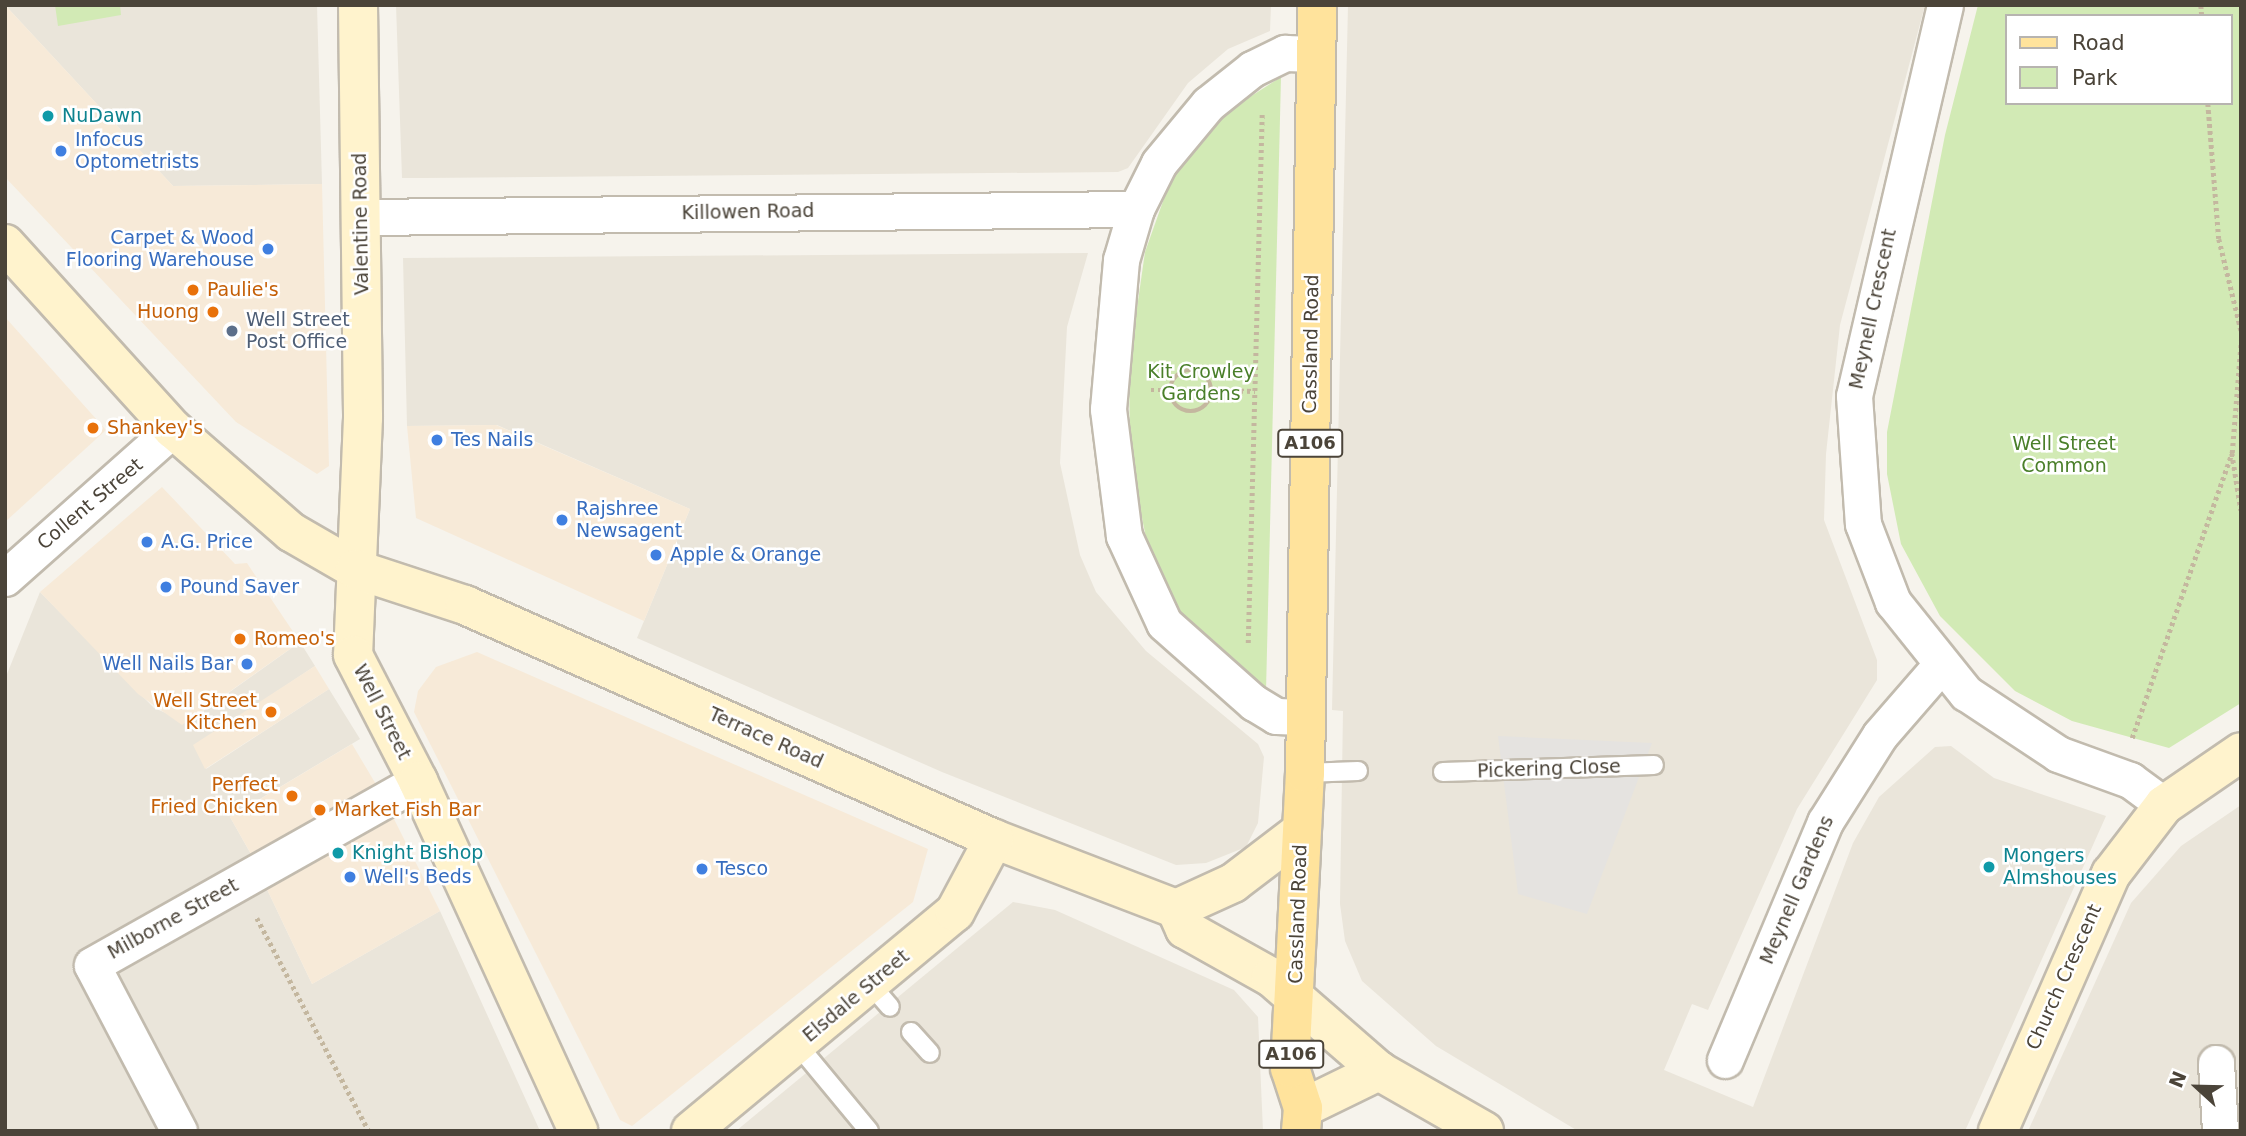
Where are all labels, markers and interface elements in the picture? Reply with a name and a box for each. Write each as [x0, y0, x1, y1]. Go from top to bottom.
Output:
legend [2004, 14, 2232, 105]
text: Road [2072, 31, 2125, 55]
text: Park [2072, 66, 2117, 90]
place label: NuDawn [62, 105, 142, 127]
marker: NuDawn [40, 108, 56, 124]
place label: Infocus Optometrists [75, 129, 199, 173]
marker: Infocus Optometrists [53, 143, 69, 159]
street label: Valentine Road [348, 153, 374, 295]
street label: Killowen Road [681, 199, 815, 225]
place label: Carpet & Wood Flooring Warehouse [66, 227, 254, 271]
street label: Meynell Crescent [1845, 227, 1901, 391]
marker: Carpet & Wood Flooring Warehouse [260, 241, 276, 257]
street label: Cassland Road [1298, 274, 1324, 414]
place label: Paulie's [207, 279, 279, 301]
marker: Paulie's [185, 282, 201, 298]
place label: Huong [137, 301, 199, 323]
marker: Huong [205, 304, 221, 320]
place label: Well Street Post Office [246, 309, 350, 353]
marker: Well Street Post Office [224, 323, 240, 339]
park label: Kit Crowley Gardens [1147, 361, 1255, 405]
place label: Shankey's [107, 417, 203, 439]
marker: Shankey's [85, 420, 101, 436]
road number: A106 [1277, 428, 1343, 458]
place label: Tes Nails [451, 429, 533, 451]
marker: Tes Nails [429, 432, 445, 448]
park label: Well Street Common [2012, 433, 2116, 477]
street label: Collent Street [33, 453, 147, 555]
place label: Rajshree Newsagent [576, 498, 682, 542]
marker: Rajshree Newsagent [554, 512, 570, 528]
place label: A.G. Price [161, 531, 253, 553]
marker: A.G. Price [139, 534, 155, 550]
place label: Apple & Orange [670, 544, 821, 566]
marker: Apple & Orange [648, 547, 664, 563]
place label: Pound Saver [180, 576, 299, 598]
marker: Pound Saver [158, 579, 174, 595]
place label: Romeo's [254, 628, 335, 650]
marker: Romeo's [232, 631, 248, 647]
place label: Well Nails Bar [102, 653, 233, 675]
marker: Well Nails Bar [239, 656, 255, 672]
street label: Well Street [348, 661, 416, 763]
place label: Well Street Kitchen [153, 690, 257, 734]
street label: Terrace Road [705, 703, 827, 773]
marker: Well Street Kitchen [263, 704, 279, 720]
street label: Pickering Close [1477, 755, 1621, 783]
place label: Perfect Fried Chicken [150, 774, 278, 818]
marker: Perfect Fried Chicken [284, 788, 300, 804]
place label: Market Fish Bar [334, 799, 481, 821]
marker: Market Fish Bar [312, 802, 328, 818]
street label: Meynell Gardens [1755, 812, 1839, 968]
place label: Knight Bishop [352, 842, 483, 864]
street label: Cassland Road [1284, 844, 1312, 984]
marker: Knight Bishop [330, 845, 346, 861]
place label: Mongers Almshouses [2003, 845, 2117, 889]
place label: Tesco [716, 858, 768, 880]
marker: Mongers Almshouses [1981, 859, 1997, 875]
marker: Tesco [694, 861, 710, 877]
place label: Well's Beds [364, 866, 472, 888]
marker: Well's Beds [342, 869, 358, 885]
street label: Milborne Street [104, 874, 242, 964]
street label: Church Crescent [2022, 901, 2106, 1053]
street label: Elsdale Street [798, 945, 914, 1047]
road number: A106 [1258, 1040, 1324, 1069]
north arrow [2162, 1052, 2232, 1122]
text: N [2164, 1068, 2191, 1091]

